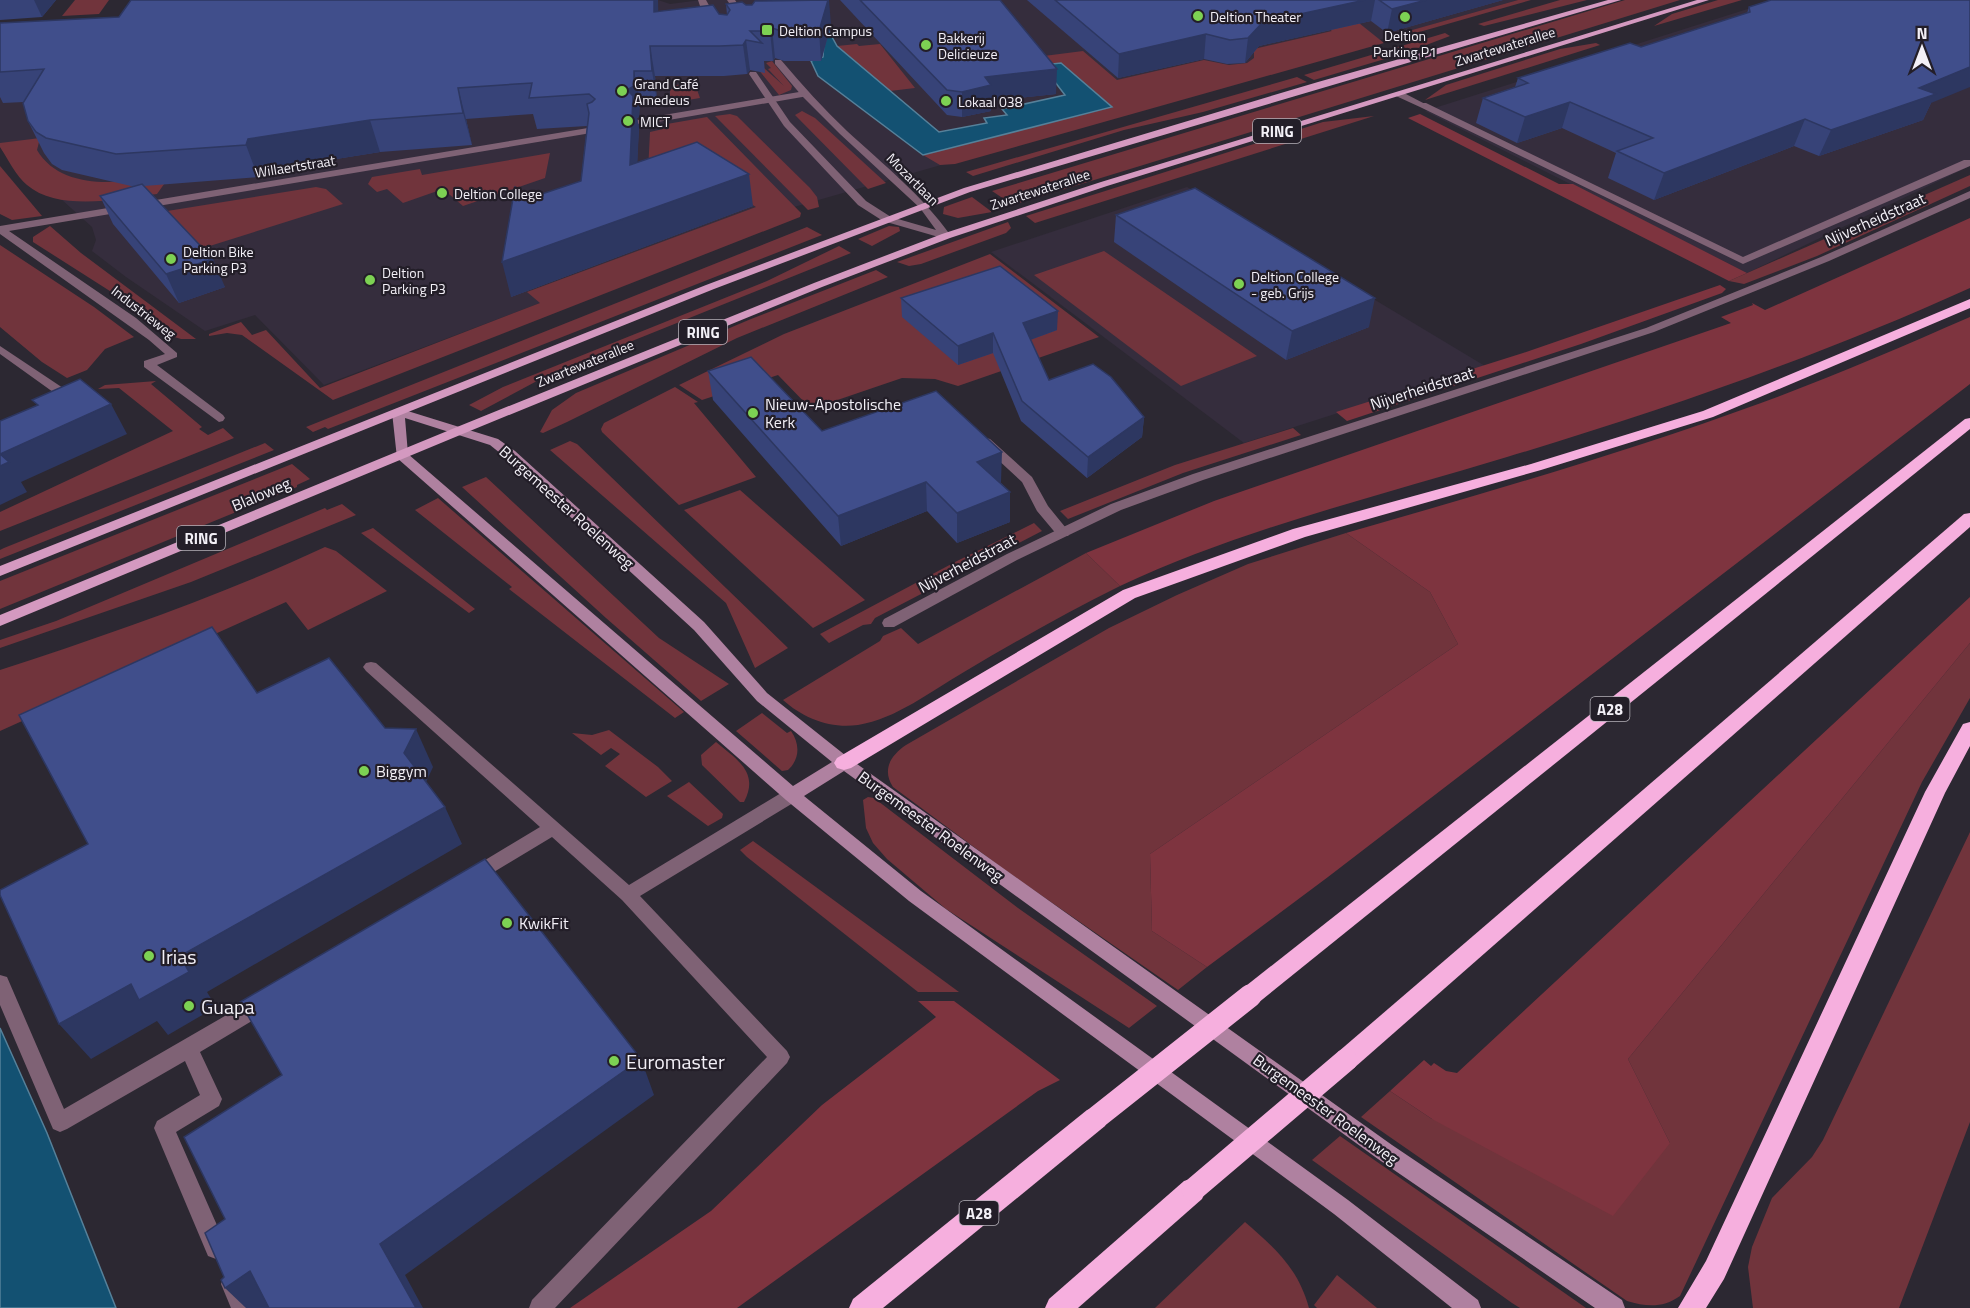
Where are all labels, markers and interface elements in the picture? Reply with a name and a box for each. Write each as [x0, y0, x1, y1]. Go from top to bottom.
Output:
place label: Deltion Theater [1210, 6, 1301, 27]
marker: Deltion Theater [1191, 9, 1205, 23]
marker: Deltion Parking P1 [1398, 10, 1412, 24]
north arrow [1892, 18, 1952, 78]
place label: Deltion Campus [779, 20, 872, 41]
street label: Zwartewaterallee [1452, 21, 1558, 71]
text: N [1916, 21, 1928, 45]
marker: Deltion Campus [760, 23, 774, 37]
place label: Deltion Parking P1 [1373, 25, 1437, 62]
place label: Bakkerij Delicieuze [938, 27, 997, 64]
marker: Bakkerij Delicieuze [919, 38, 933, 52]
place label: Grand Café Amedeus [634, 73, 699, 110]
marker: Grand Café Amedeus [615, 84, 629, 98]
place label: Lokaal 038 [958, 91, 1023, 112]
marker: Lokaal 038 [939, 94, 953, 108]
place label: MICT [640, 111, 671, 132]
marker: MICT [621, 114, 635, 128]
road number: RING [1253, 119, 1301, 143]
street label: Mozartlaan [882, 148, 944, 210]
street label: Willaertstraat [253, 149, 337, 183]
street label: Zwartewaterallee [987, 163, 1093, 215]
place label: Deltion College [454, 183, 542, 204]
marker: Deltion College [435, 186, 449, 200]
street label: Nijverheidstraat [1821, 186, 1930, 252]
place label: Deltion Bike Parking P3 [183, 241, 254, 278]
marker: Deltion Bike Parking P3 [164, 252, 178, 266]
place label: Deltion Parking P3 [382, 262, 446, 299]
place label: Deltion College - geb. Grijs [1251, 266, 1339, 303]
marker: Deltion Parking P3 [363, 273, 377, 287]
marker: Deltion College - geb. Grijs [1232, 277, 1246, 291]
street label: Industrieweg [107, 280, 181, 344]
road number: RING [679, 320, 727, 344]
street label: Zwartewaterallee [533, 334, 637, 392]
street label: Nijverheidstraat [1367, 360, 1477, 416]
place label: Nieuw-Apostolische Kerk [765, 392, 901, 434]
marker: Nieuw-Apostolische Kerk [746, 406, 760, 420]
street label: Burgemeester Roelenweg [494, 440, 640, 574]
street label: Blaloweg [228, 471, 294, 517]
road number: RING [177, 526, 225, 550]
street label: Nijverheidstraat [914, 527, 1021, 599]
road number: A28 [1590, 697, 1630, 721]
place label: Biggym [376, 759, 427, 783]
marker: Biggym [357, 764, 371, 778]
street label: Burgemeester Roelenweg [853, 765, 1009, 887]
place label: KwikFit [519, 911, 569, 935]
marker: KwikFit [500, 916, 514, 930]
place label: Irias [161, 941, 197, 972]
marker: Irias [142, 949, 156, 963]
place label: Guapa [201, 991, 255, 1022]
marker: Guapa [182, 999, 196, 1013]
place label: Euromaster [626, 1046, 725, 1077]
street label: Burgemeester Roelenweg [1248, 1048, 1404, 1170]
marker: Euromaster [607, 1054, 621, 1068]
road number: A28 [960, 1201, 998, 1225]

